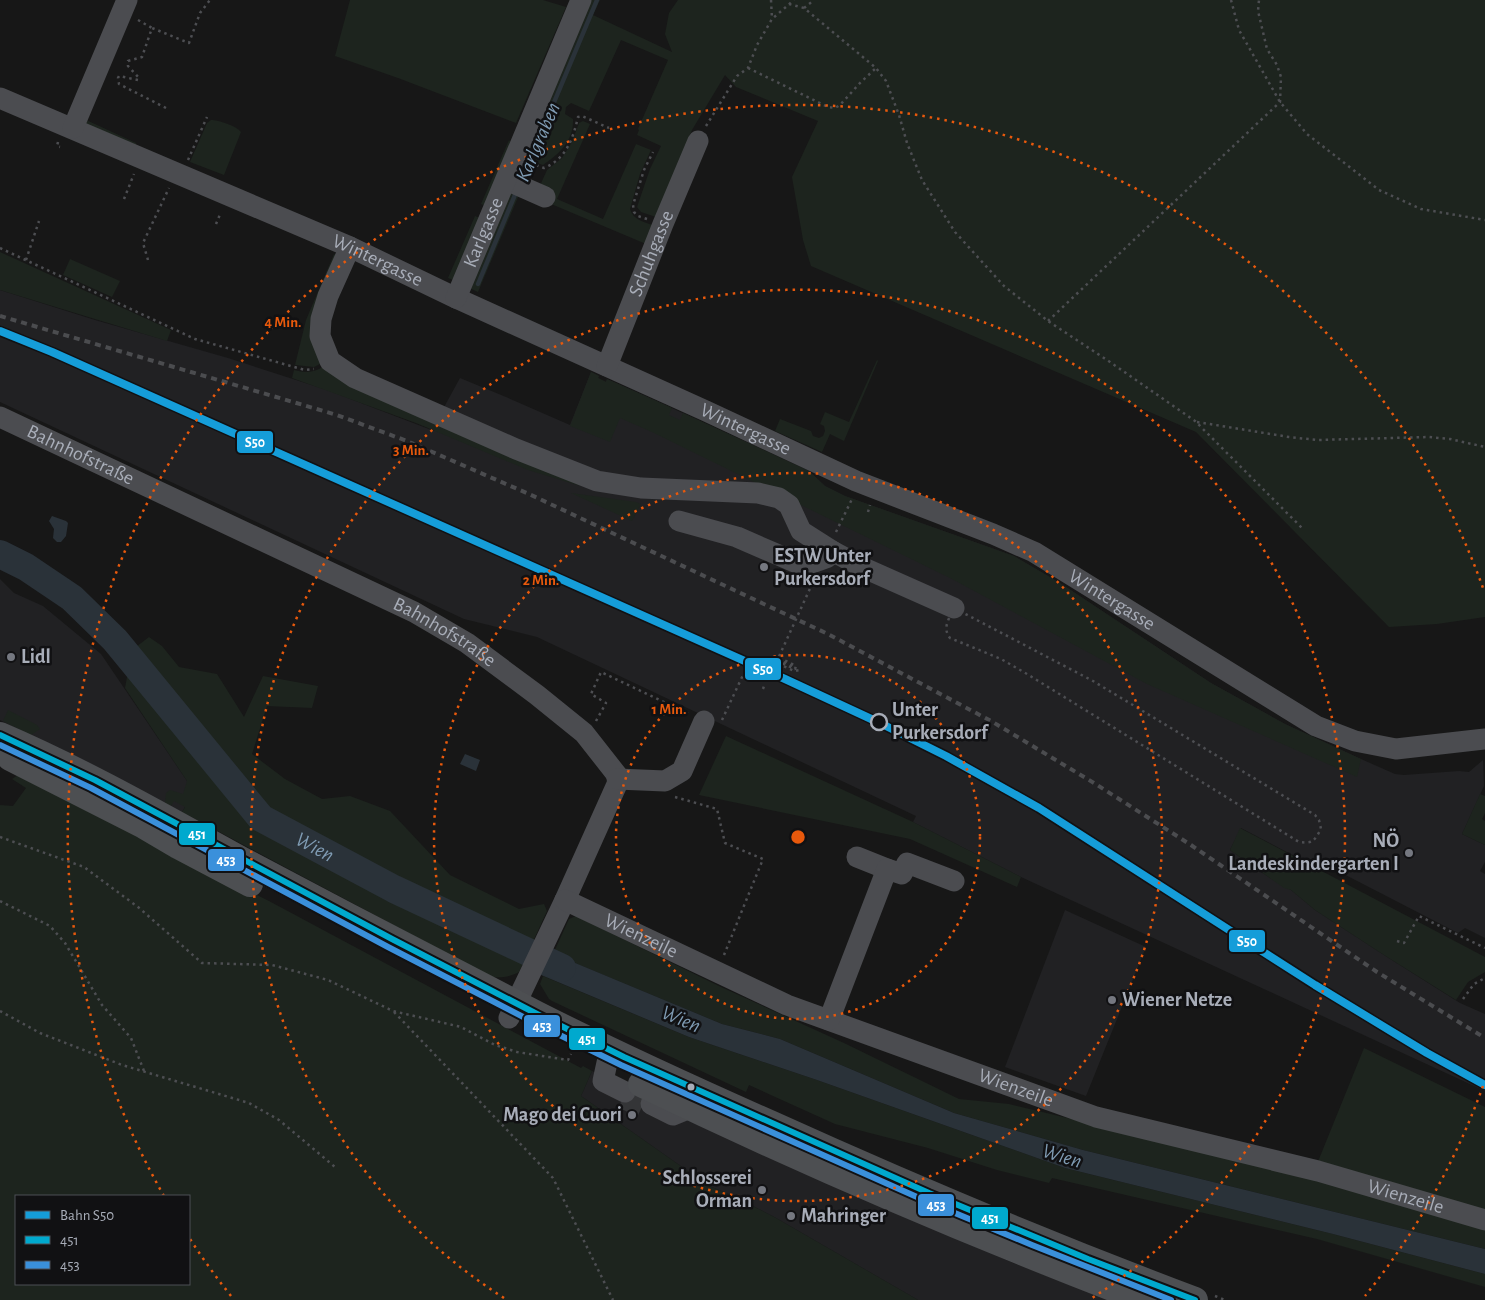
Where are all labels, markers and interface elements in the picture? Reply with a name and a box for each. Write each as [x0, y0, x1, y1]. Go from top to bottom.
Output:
water label: Karlgraben [512, 99, 564, 185]
street label: Karlgasse [460, 195, 507, 271]
street label: Schuhgasse [625, 208, 678, 299]
street label: Wintergasse [329, 231, 426, 290]
text: 4 Min. [264, 315, 302, 330]
street label: Wintergasse [697, 400, 794, 459]
street label: Bahnhofstraße [24, 421, 137, 489]
line badge: S50 [236, 430, 274, 454]
text: S50 [245, 436, 265, 450]
text: 3 Min. [393, 443, 429, 458]
place label: ESTW Unter Purkersdorf [774, 546, 871, 589]
marker: ESTW Unter Purkersdorf [758, 561, 770, 573]
street label: Wintergasse [1065, 566, 1159, 634]
text: 2 Min. [523, 573, 559, 588]
street label: Bahnhofstraße [390, 594, 499, 671]
place label: Lidl [21, 647, 51, 667]
marker: Lidl [5, 651, 17, 663]
line badge: S50 [744, 657, 782, 681]
text: S50 [753, 663, 773, 677]
place label: Unter Purkersdorf [892, 700, 989, 743]
text: 1 Min. [652, 702, 686, 717]
marker: Unter Purkersdorf [870, 713, 888, 731]
line badge: 451 [178, 822, 216, 846]
text: 451 [188, 828, 206, 842]
water label: Wien [292, 828, 338, 866]
centre of rings [789, 828, 807, 846]
place label: NÖ Landeskindergarten I [1228, 828, 1399, 874]
marker: NÖ Landeskindergarten I [1403, 847, 1415, 859]
line badge: 453 [207, 848, 245, 872]
text: 453 [216, 854, 236, 868]
street label: Wienzeile [601, 910, 681, 962]
line badge: S50 [1228, 929, 1266, 953]
text: S50 [1237, 935, 1257, 949]
place label: Wiener Netze [1122, 990, 1232, 1010]
marker: Wiener Netze [1106, 994, 1118, 1006]
water label: Wien [658, 1001, 704, 1037]
line badge: 453 [523, 1014, 561, 1038]
text: 453 [532, 1020, 552, 1034]
line badge: 451 [568, 1027, 606, 1051]
text: 451 [578, 1033, 596, 1047]
street label: Wienzeile [976, 1065, 1056, 1111]
unlabelled marker [686, 1082, 696, 1092]
place label: Mago dei Cuori [503, 1105, 622, 1125]
marker: Mago dei Cuori [626, 1109, 638, 1121]
water label: Wien [1040, 1140, 1084, 1172]
place label: Schlosserei Orman [663, 1168, 752, 1211]
street label: Wienzeile [1365, 1176, 1446, 1217]
marker: Schlosserei Orman [756, 1184, 768, 1196]
line badge: 453 [917, 1193, 955, 1217]
legend [15, 1195, 190, 1285]
text: 453 [926, 1199, 946, 1213]
place label: Mahringer [801, 1206, 886, 1226]
line badge: 451 [971, 1206, 1009, 1230]
text: Bahn S50 [60, 1208, 114, 1223]
marker: Mahringer [785, 1210, 797, 1222]
text: 451 [981, 1212, 999, 1226]
text: 451 [60, 1233, 79, 1248]
text: 453 [60, 1258, 80, 1273]

